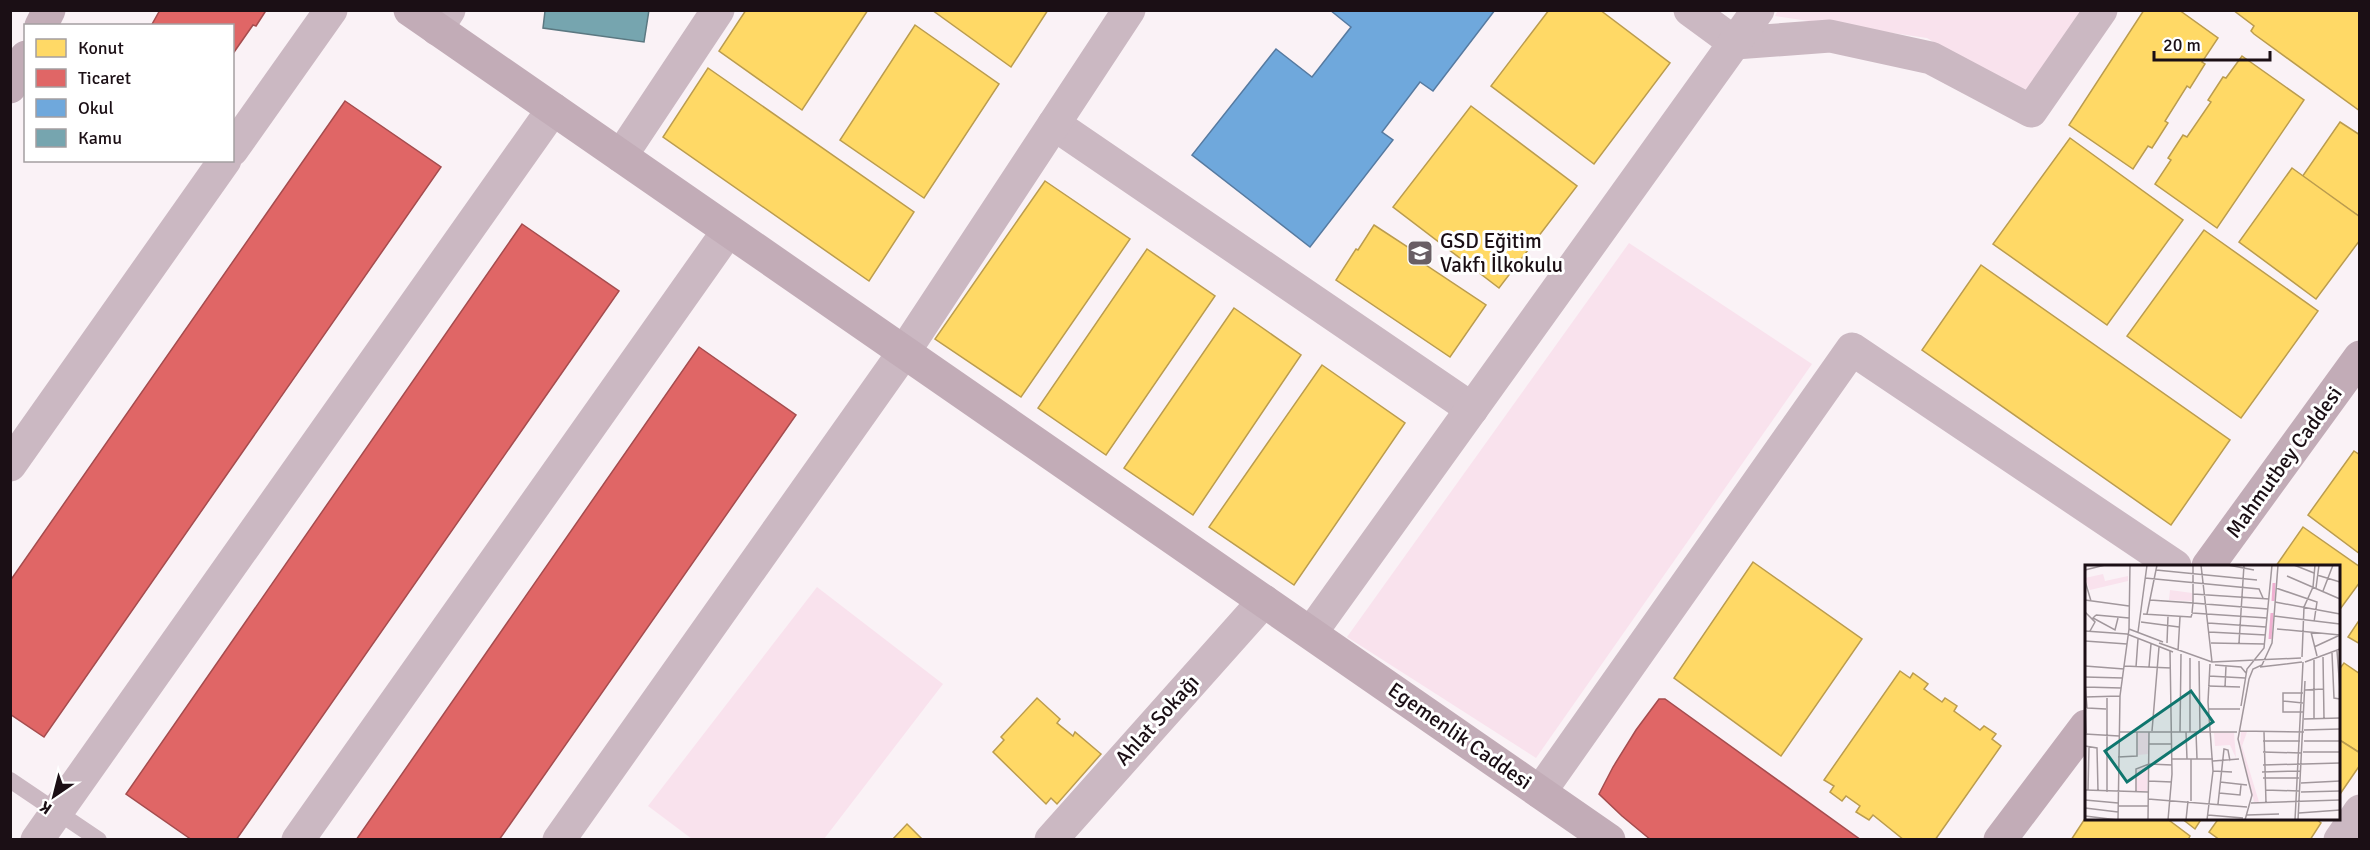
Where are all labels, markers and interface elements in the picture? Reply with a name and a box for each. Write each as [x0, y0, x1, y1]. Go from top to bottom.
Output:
legend [24, 24, 234, 162]
scale bar [2154, 24, 2270, 62]
text: 20 m [2163, 34, 2201, 56]
text: Konut [78, 37, 124, 59]
text: Ticaret [78, 67, 131, 89]
text: Okul [78, 97, 114, 119]
text: Kamu [78, 127, 122, 149]
place label: GSD Eğitim Vakfı İlkokulu [1440, 228, 1563, 278]
school or university icon: GSD Eğitim Vakfı İlkokulu [1405, 238, 1435, 268]
street label: Mahmutbey Caddesi [2220, 381, 2348, 543]
inset map [2085, 565, 2340, 820]
street label: Ahlat Sokağı [1109, 669, 1205, 771]
street label: Egemenlik Caddesi [1383, 677, 1537, 795]
north arrow [24, 766, 84, 826]
text: K [36, 796, 56, 819]

